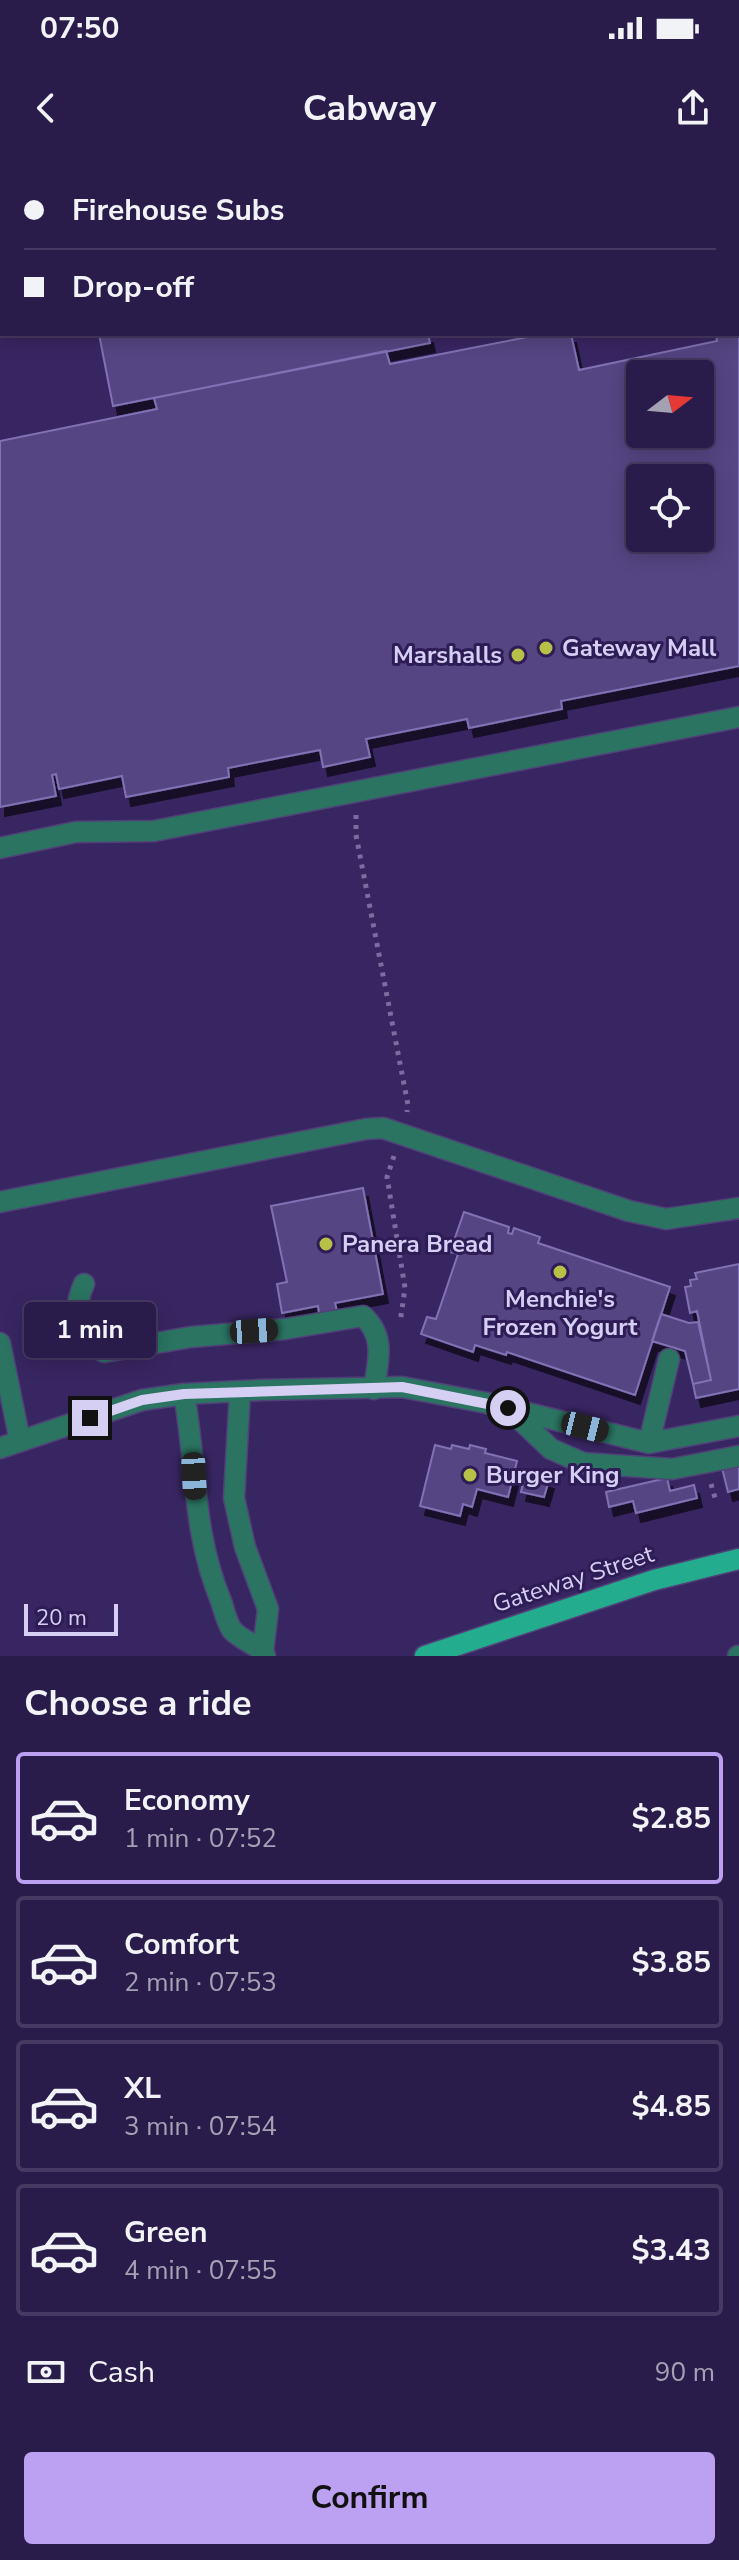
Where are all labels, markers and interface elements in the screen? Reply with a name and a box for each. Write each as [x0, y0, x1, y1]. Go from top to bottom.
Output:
text: 07:50 [40, 8, 119, 49]
text: Cabway [303, 84, 436, 133]
icon: back [24, 86, 68, 130]
icon: share [671, 86, 715, 130]
text: Firehouse Subs [72, 190, 284, 231]
text: Drop-off [72, 267, 194, 308]
north arrow [626, 360, 714, 448]
map controls [626, 360, 714, 552]
button: locate [626, 464, 714, 552]
place label: Gateway Mall [562, 632, 717, 664]
place label: Marshalls [393, 639, 502, 671]
marker: Gateway Mall [537, 639, 555, 657]
marker: Marshalls [509, 646, 527, 664]
place label: Panera Bread [342, 1228, 492, 1260]
marker: Panera Bread [317, 1235, 335, 1253]
marker: Menchie's Frozen Yogurt [551, 1263, 569, 1281]
place label: Menchie's Frozen Yogurt [482, 1283, 638, 1343]
callout: 1 min [24, 1302, 156, 1358]
text: 1 min [56, 1312, 124, 1347]
car [229, 1317, 279, 1345]
route start [490, 1390, 526, 1426]
route end [72, 1400, 108, 1436]
car [559, 1410, 611, 1444]
car [181, 1451, 207, 1501]
place label: Burger King [486, 1459, 620, 1491]
marker: Burger King [461, 1466, 479, 1484]
street label: Gateway Street [488, 1538, 658, 1620]
scale bar [24, 1600, 118, 1636]
text: 20 m [36, 1603, 87, 1633]
text: Choose a ride [24, 1679, 252, 1728]
text: Economy [124, 1780, 250, 1821]
icon: car [28, 1782, 100, 1854]
text: $2.85 [632, 1798, 711, 1839]
text: 1 min · 07:52 [124, 1821, 277, 1856]
text: Comfort [124, 1924, 239, 1965]
icon: car [28, 1926, 100, 1998]
text: $3.85 [632, 1942, 711, 1983]
text: 2 min · 07:53 [124, 1965, 277, 2000]
text: XL [124, 2068, 161, 2109]
icon: car [28, 2070, 100, 2142]
text: $4.85 [632, 2086, 711, 2127]
text: 3 min · 07:54 [124, 2109, 277, 2144]
text: Green [124, 2212, 208, 2253]
icon: car [28, 2214, 100, 2286]
text: $3.43 [632, 2230, 711, 2271]
text: 4 min · 07:55 [124, 2253, 277, 2288]
icon: cash [24, 2350, 68, 2394]
text: Cash [88, 2352, 155, 2393]
text: 90 m [655, 2355, 715, 2390]
button: Confirm [24, 2452, 715, 2544]

